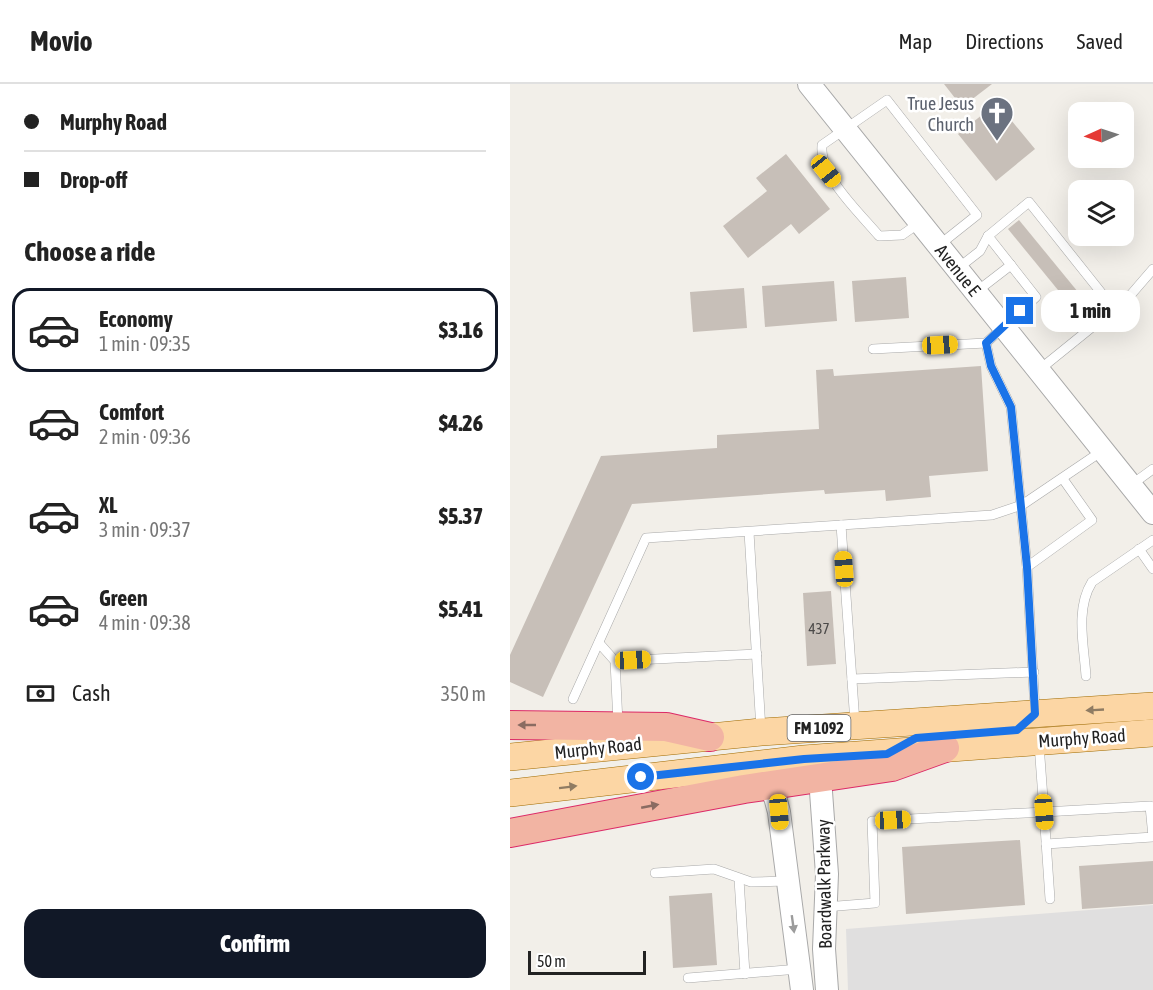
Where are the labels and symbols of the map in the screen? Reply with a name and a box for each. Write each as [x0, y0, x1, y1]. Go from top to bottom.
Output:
place label: True Jesus Church [907, 93, 974, 135]
church icon: True Jesus Church [979, 95, 1015, 142]
north arrow [1068, 102, 1134, 168]
car [808, 151, 844, 191]
street label: Avenue E [931, 240, 985, 300]
callout: 1 min [1041, 290, 1140, 332]
route end [1006, 297, 1033, 324]
car [922, 335, 958, 355]
car [834, 550, 854, 588]
house number: 437 [808, 620, 830, 637]
car [615, 650, 651, 670]
one-way arrow [1085, 705, 1104, 714]
road number: FM 1092 [788, 715, 850, 741]
one-way arrow [517, 720, 536, 730]
street label: Murphy Road [1038, 724, 1126, 752]
street label: Murphy Road [553, 733, 643, 763]
route start [627, 763, 654, 790]
one-way arrow [559, 782, 578, 792]
car [768, 793, 790, 831]
car [1034, 793, 1054, 831]
one-way arrow [641, 801, 660, 810]
car [875, 810, 911, 830]
street label: Boardwalk Parkway [812, 819, 836, 949]
one-way arrow [788, 915, 797, 934]
scale bar [528, 948, 646, 976]

